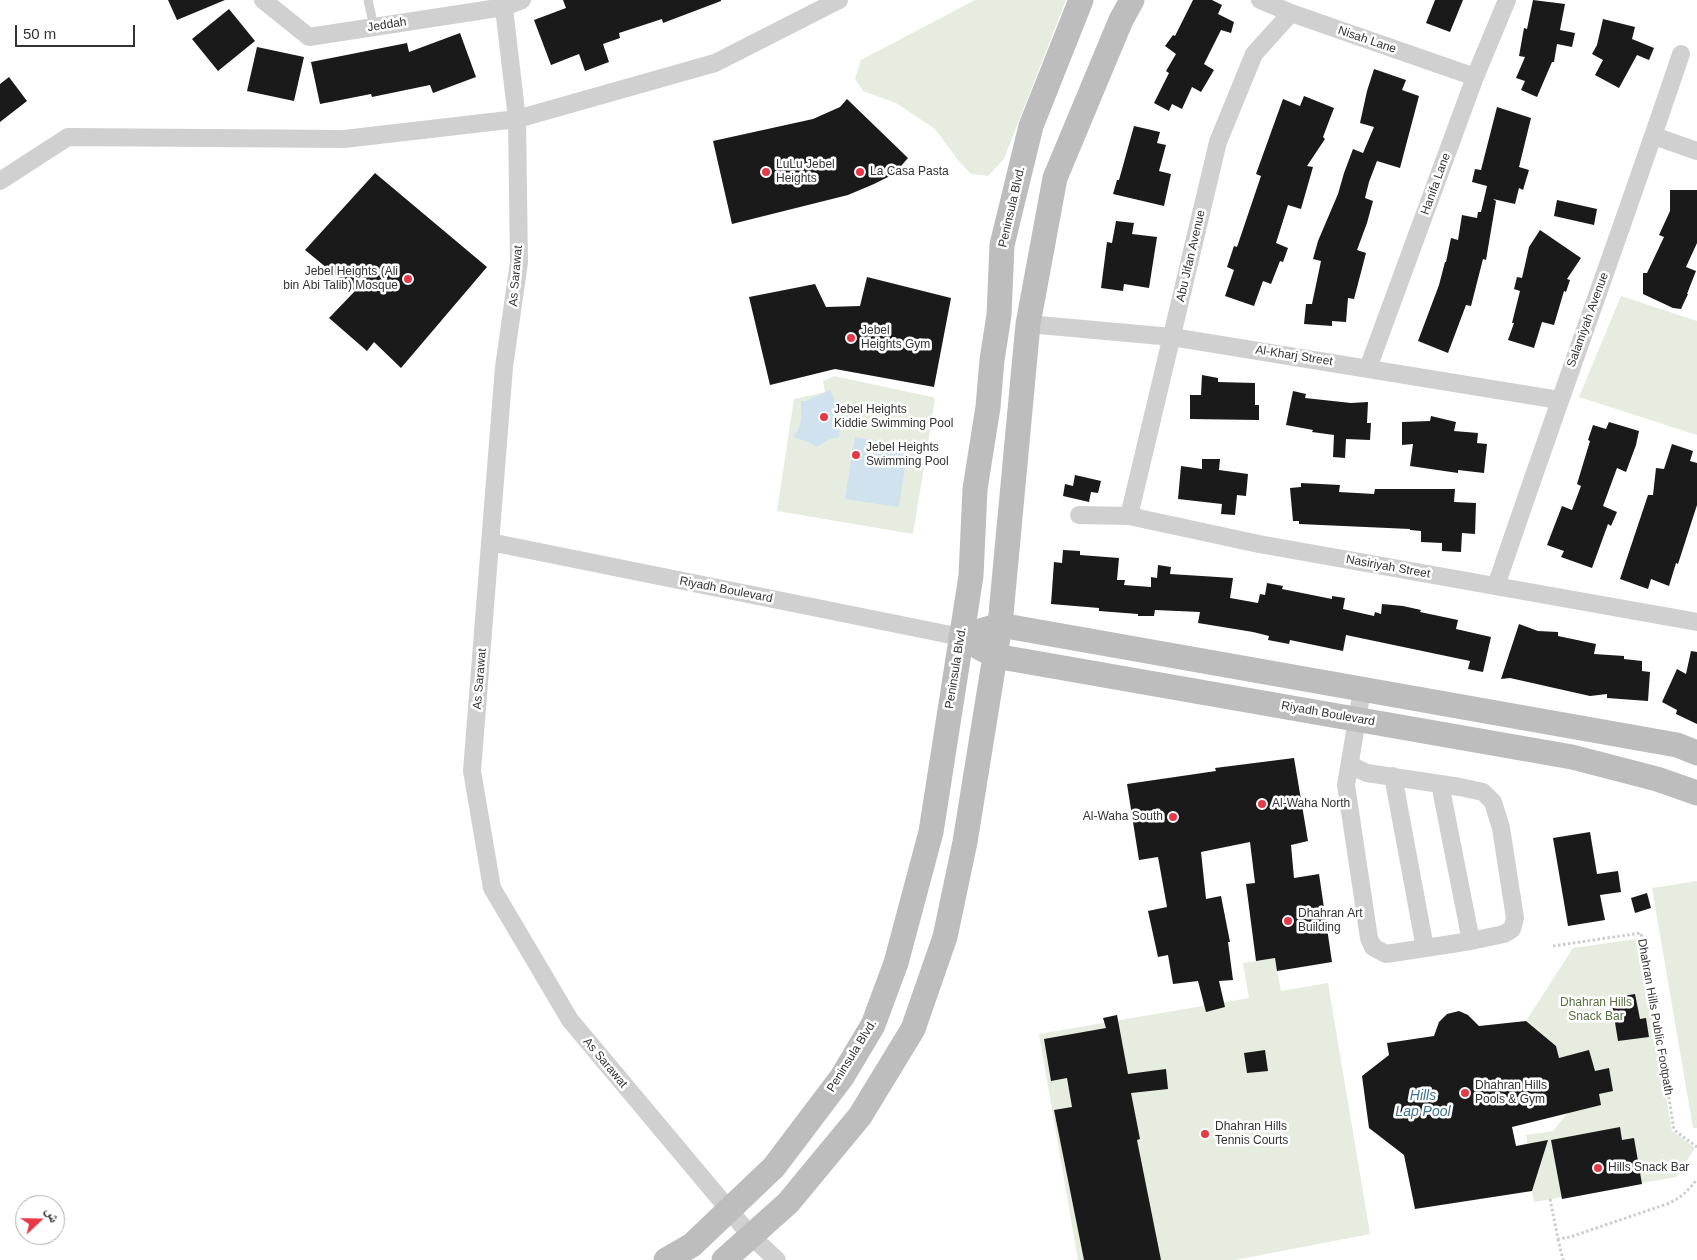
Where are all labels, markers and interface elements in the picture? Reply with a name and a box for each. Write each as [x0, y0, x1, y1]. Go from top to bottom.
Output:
scale bar [18, 15, 138, 47]
street label: Jeddah [366, 15, 408, 35]
street label: Nisah Lane [1336, 23, 1398, 57]
text: 50 m [23, 25, 56, 42]
street label: Hanifa Lane [1418, 151, 1454, 217]
place label: LuLu Jebel Heights [776, 158, 835, 186]
place label: La Casa Pasta [870, 165, 949, 179]
street label: Peninsula Blvd. [996, 165, 1028, 249]
marker: LuLu Jebel Heights [760, 166, 772, 178]
marker: La Casa Pasta [854, 166, 866, 178]
street label: Abu Jifan Avenue [1173, 209, 1209, 303]
street label: As Sarawat [506, 245, 526, 307]
place label: Jebel Heights (Ali bin Abi Talib) Mosque [283, 265, 398, 293]
street label: Salamiyah Avenue [1564, 271, 1612, 369]
marker: Jebel Heights (Ali bin Abi Talib) Mosque [402, 273, 414, 285]
place label: Jebel Heights Gym [861, 324, 930, 352]
marker: Jebel Heights Gym [845, 332, 857, 344]
street label: Al-Kharj Street [1254, 343, 1334, 369]
place label: Jebel Heights Kiddie Swimming Pool [834, 403, 953, 431]
marker: Jebel Heights Kiddie Swimming Pool [818, 411, 830, 423]
place label: Jebel Heights Swimming Pool [866, 441, 949, 469]
marker: Jebel Heights Swimming Pool [850, 449, 862, 461]
street label: Nasiriyah Street [1345, 552, 1431, 582]
street label: Riyadh Boulevard [678, 574, 774, 606]
street label: Peninsula Blvd. [942, 626, 970, 710]
street label: As Sarawat [470, 648, 490, 710]
street label: Riyadh Boulevard [1280, 699, 1376, 729]
place label: Al-Waha North [1272, 797, 1350, 811]
marker: Al-Waha North [1256, 798, 1268, 810]
place label: Al-Waha South [1083, 810, 1163, 824]
marker: Al-Waha South [1167, 811, 1179, 823]
place label: Dhahran Art Building [1298, 907, 1363, 935]
marker: Dhahran Art Building [1282, 915, 1294, 927]
street label: Dhahran Hills Public Footpath [1634, 938, 1676, 1096]
park label: Dhahran Hills Snack Bar [1560, 996, 1632, 1024]
street label: Peninsula Blvd. [824, 1017, 880, 1095]
street label: As Sarawat [580, 1035, 630, 1091]
place label: Dhahran Hills Pools & Gym [1475, 1079, 1547, 1107]
marker: Dhahran Hills Pools & Gym [1459, 1087, 1471, 1099]
water label: Hills Lap Pool [1395, 1088, 1451, 1120]
place label: Dhahran Hills Tennis Courts [1215, 1120, 1288, 1148]
marker: Dhahran Hills Tennis Courts [1199, 1128, 1211, 1140]
place label: Hills Snack Bar [1608, 1161, 1689, 1175]
marker: Hills Snack Bar [1592, 1162, 1604, 1174]
north arrow [15, 1195, 65, 1245]
text: ش [43, 1205, 63, 1225]

